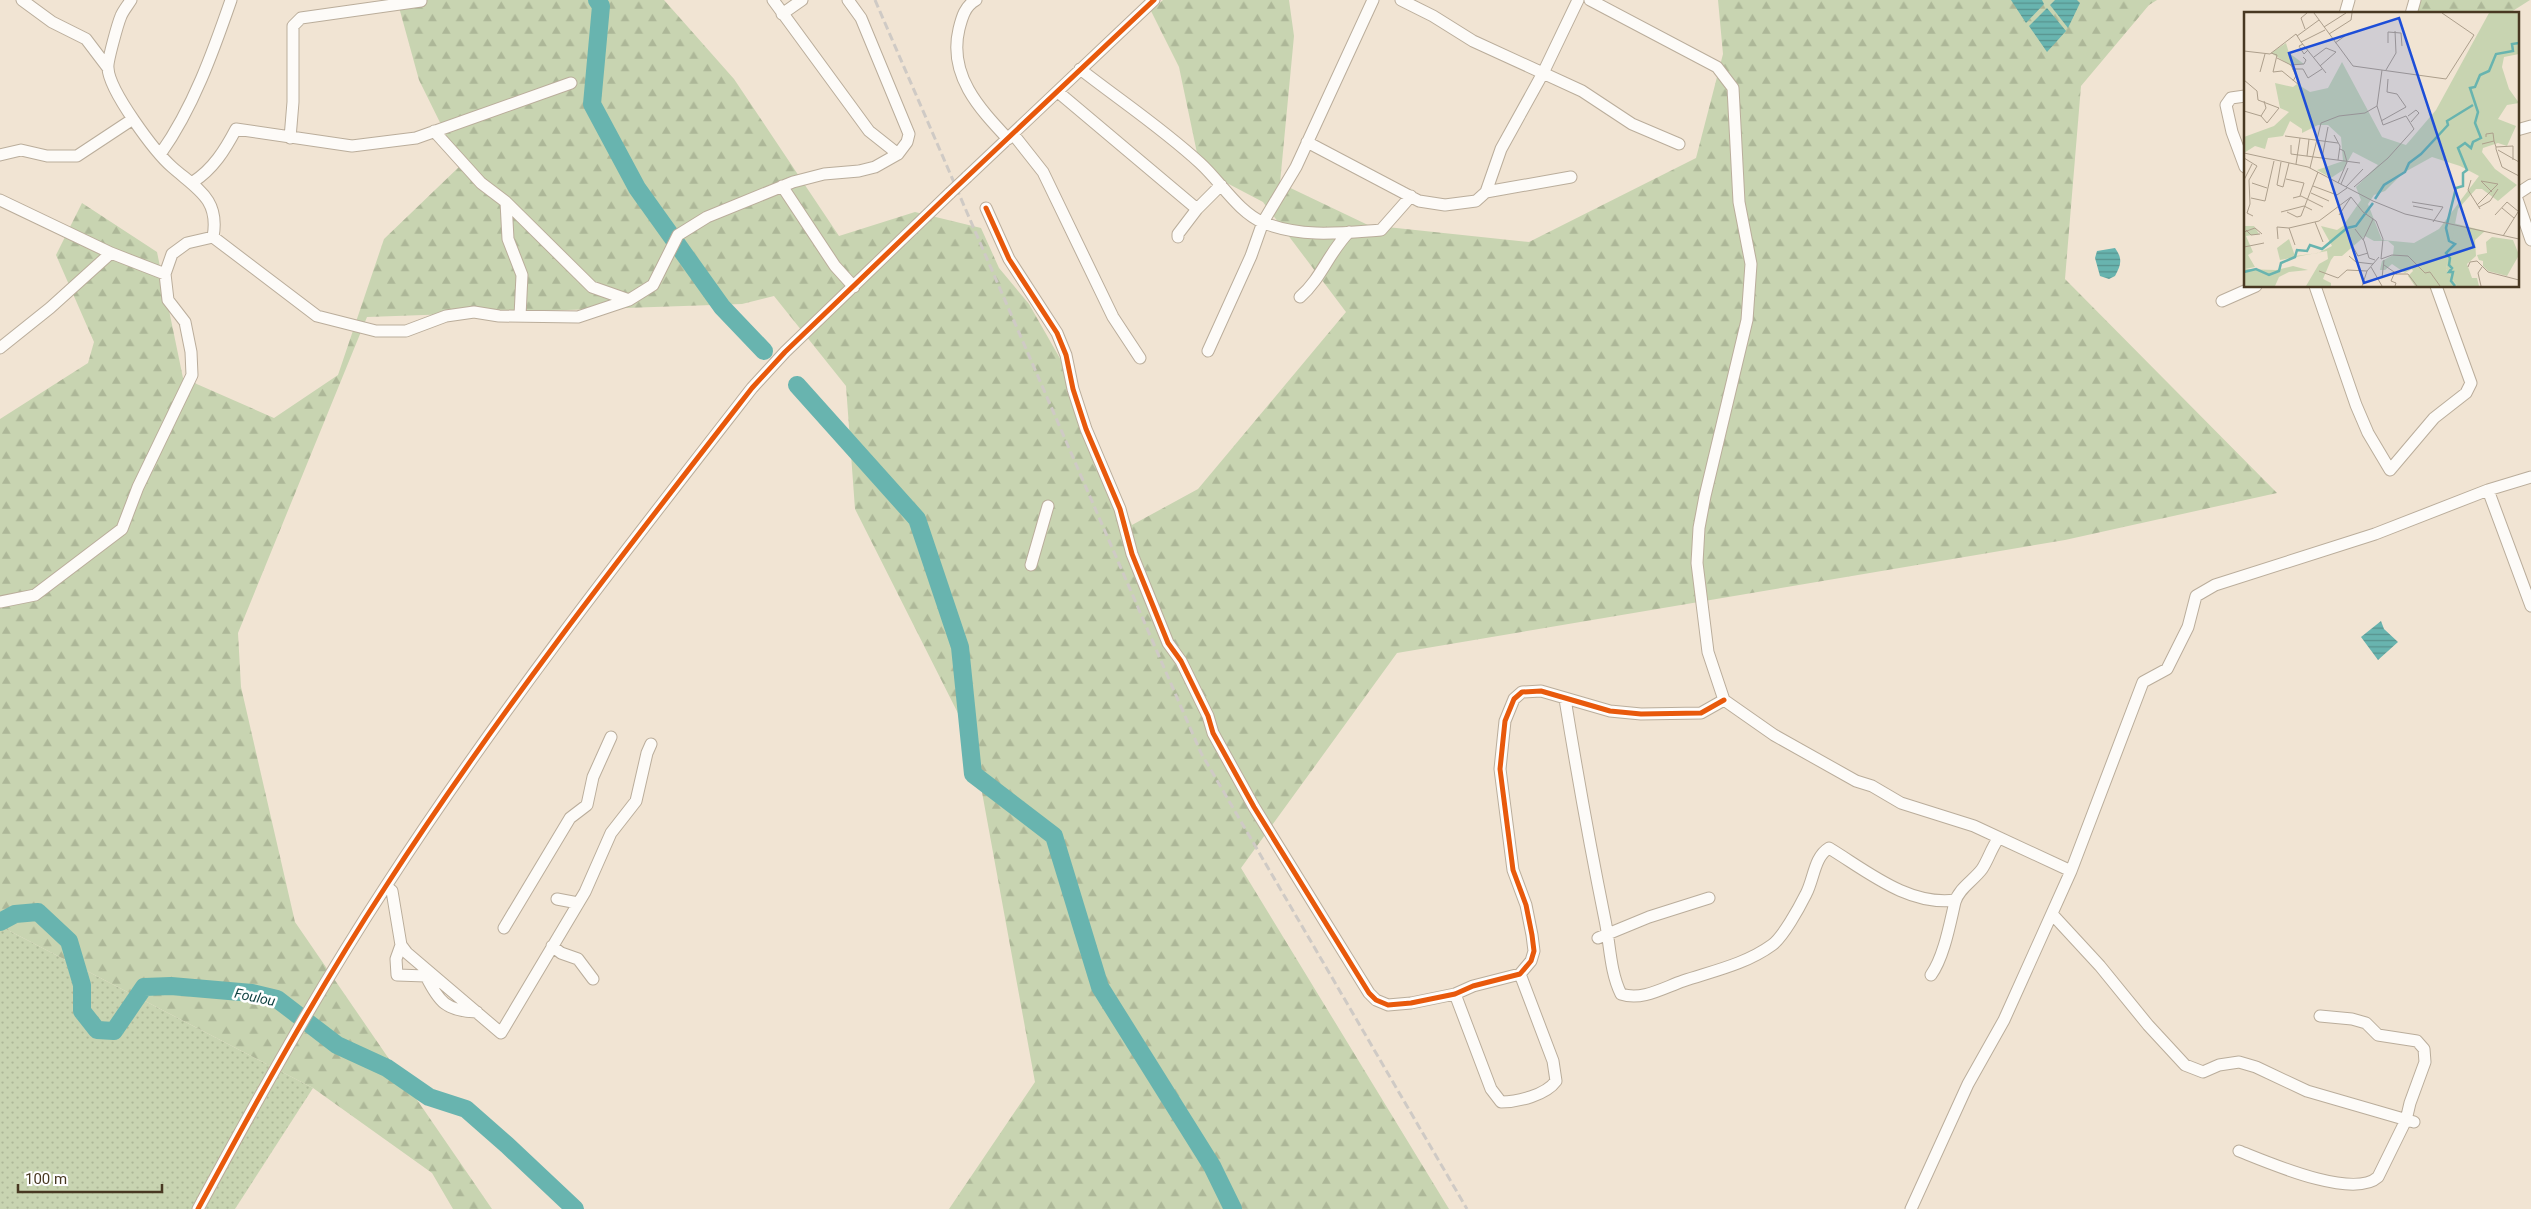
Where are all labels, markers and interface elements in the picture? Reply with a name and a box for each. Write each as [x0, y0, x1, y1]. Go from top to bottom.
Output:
inset map [2244, 12, 2518, 288]
water label: Foulou [233, 985, 277, 1009]
scale bar [18, 1162, 161, 1194]
text: 100 m [25, 1170, 67, 1188]

